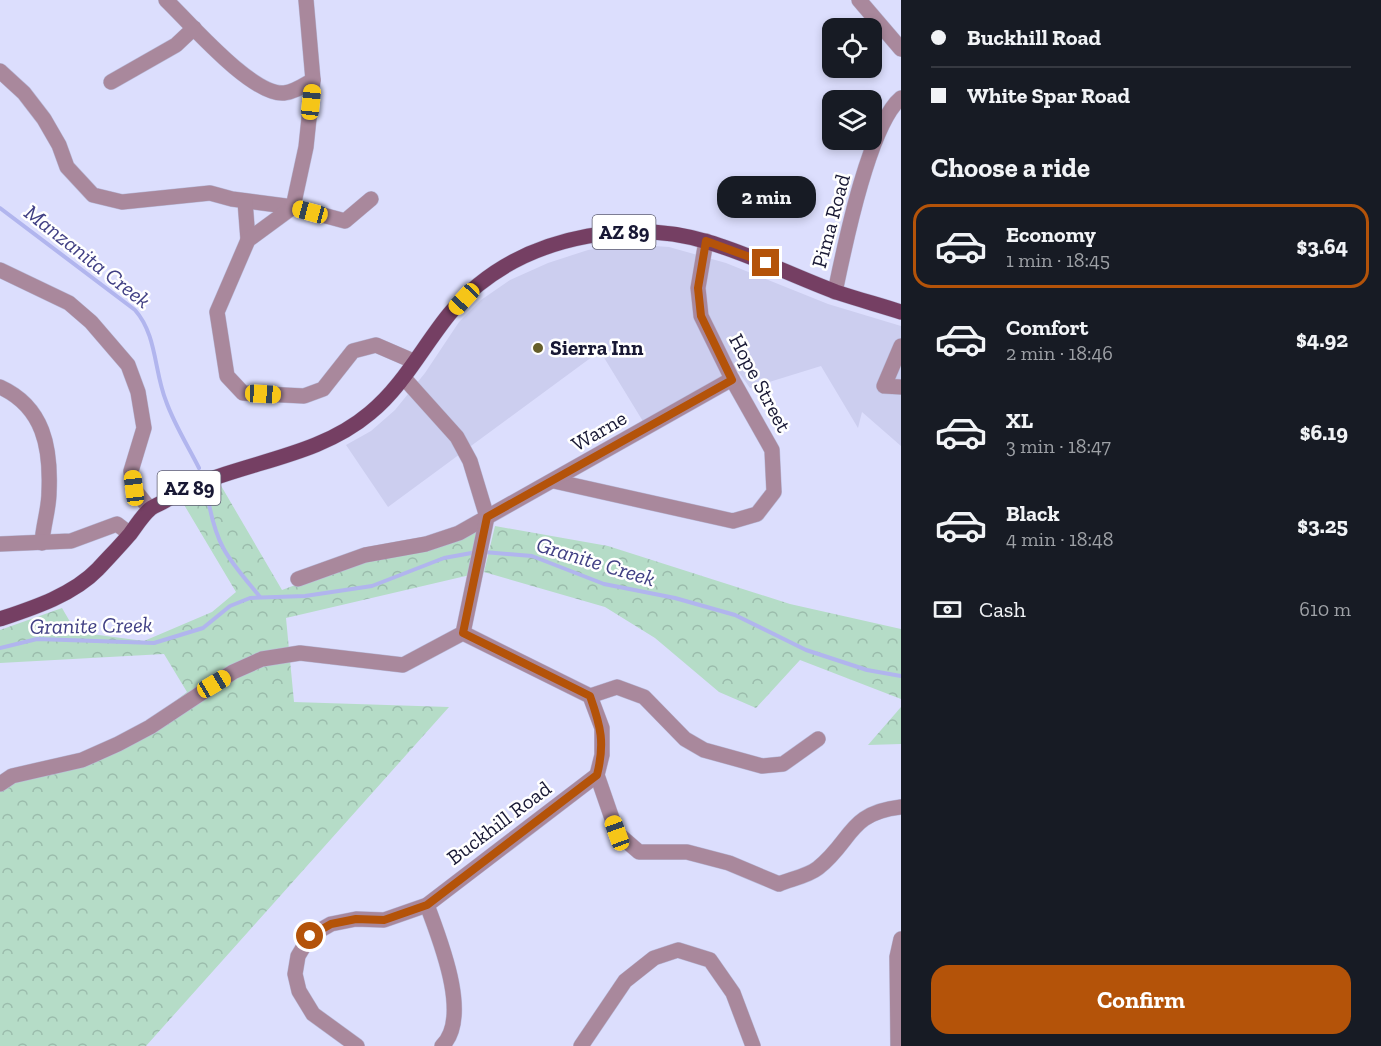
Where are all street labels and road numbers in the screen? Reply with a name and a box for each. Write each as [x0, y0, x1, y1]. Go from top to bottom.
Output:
street label: Pima Road [806, 171, 855, 271]
road number: AZ 89 [592, 215, 656, 249]
street label: Hope Street [724, 329, 797, 436]
street label: Warne [567, 405, 631, 456]
road number: AZ 89 [158, 471, 220, 505]
street label: Buckhill Road [442, 775, 556, 870]

